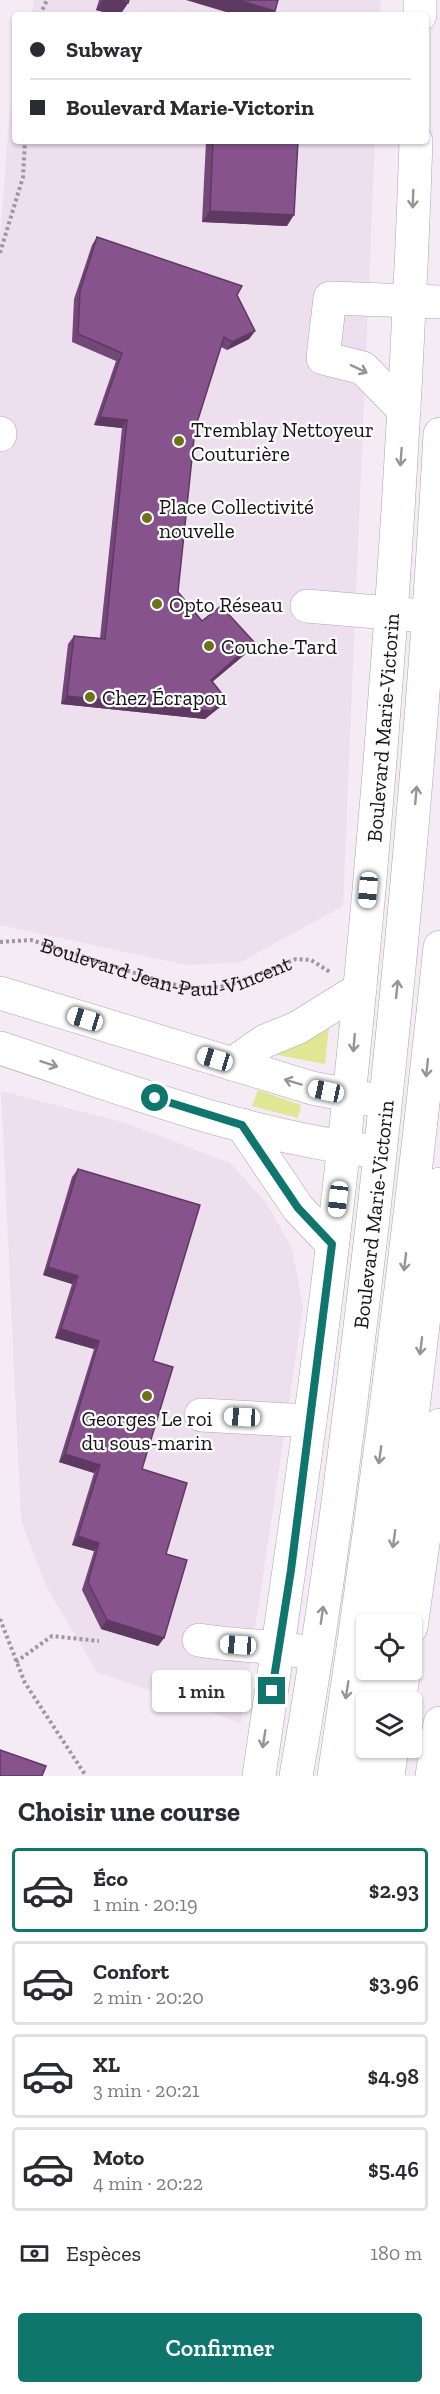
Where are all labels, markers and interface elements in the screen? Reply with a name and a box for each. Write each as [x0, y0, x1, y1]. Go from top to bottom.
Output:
text: Subway [66, 36, 142, 63]
text: Boulevard Marie-Victorin [66, 94, 314, 121]
one-way arrow [408, 189, 419, 209]
one-way arrow [349, 363, 367, 375]
place label: Tremblay Nettoyeur Couturière [191, 417, 374, 466]
marker: Tremblay Nettoyeur Couturière [172, 434, 186, 448]
one-way arrow [395, 447, 406, 467]
place label: Place Collectivité nouvelle [159, 494, 314, 543]
marker: Place Collectivité nouvelle [140, 511, 154, 525]
place label: Opto Réseau [169, 592, 283, 617]
marker: Opto Réseau [150, 597, 164, 611]
street label: Boulevard Marie-Victorin [361, 612, 404, 843]
place label: Couche-Tard [221, 634, 338, 659]
marker: Couche-Tard [202, 639, 216, 653]
place label: Chez Écrapou [102, 685, 227, 710]
marker: Chez Écrapou [83, 690, 97, 704]
one-way arrow [411, 785, 422, 805]
car [357, 871, 379, 909]
street label: Boulevard Jean-Paul-Vincent [38, 931, 295, 1001]
one-way arrow [392, 980, 403, 1000]
car [65, 1005, 105, 1033]
one-way arrow [348, 1032, 359, 1052]
car [195, 1045, 235, 1073]
one-way arrow [421, 1058, 432, 1078]
one-way arrow [39, 1060, 58, 1071]
one-way arrow [284, 1076, 303, 1087]
car [307, 1078, 345, 1104]
route start [141, 1084, 168, 1111]
street label: Boulevard Marie-Victorin [347, 1099, 398, 1330]
car [327, 1180, 349, 1218]
one-way arrow [399, 1252, 410, 1271]
one-way arrow [416, 1336, 427, 1356]
marker: Georges Le roi du sous-marin [140, 1389, 154, 1403]
place label: Georges Le roi du sous-marin [82, 1406, 213, 1455]
car [224, 1407, 260, 1427]
one-way arrow [375, 1445, 386, 1465]
one-way arrow [389, 1529, 400, 1549]
one-way arrow [317, 1605, 328, 1625]
map controls [356, 1614, 422, 1758]
button: locate [356, 1614, 422, 1680]
car [219, 1635, 257, 1655]
callout: 1 min [152, 1670, 251, 1712]
route end [258, 1677, 285, 1704]
text: 1 min [178, 1679, 225, 1703]
one-way arrow [341, 1680, 352, 1699]
button: layers [356, 1692, 422, 1758]
one-way arrow [259, 1729, 270, 1749]
text: Choisir une course [18, 1796, 240, 1828]
icon: car [21, 1863, 75, 1917]
text: Éco [93, 1865, 128, 1892]
text: $2.93 [369, 1877, 419, 1904]
text: 1 min · 20:19 [93, 1892, 198, 1916]
icon: car [21, 1956, 75, 2010]
text: Confort [93, 1958, 169, 1985]
text: $3.96 [369, 1970, 419, 1997]
text: 2 min · 20:20 [93, 1985, 204, 2009]
icon: car [21, 2049, 75, 2103]
text: XL [93, 2051, 120, 2078]
text: $4.98 [368, 2063, 419, 2090]
text: 3 min · 20:21 [93, 2078, 199, 2102]
icon: car [21, 2142, 75, 2196]
text: Moto [93, 2144, 144, 2171]
text: $5.46 [368, 2156, 419, 2183]
text: 4 min · 20:22 [93, 2171, 203, 2195]
icon: cash [18, 2237, 51, 2270]
text: Espèces [66, 2240, 141, 2267]
text: 180 m [370, 2241, 422, 2265]
button: Confirmer [18, 2313, 422, 2382]

